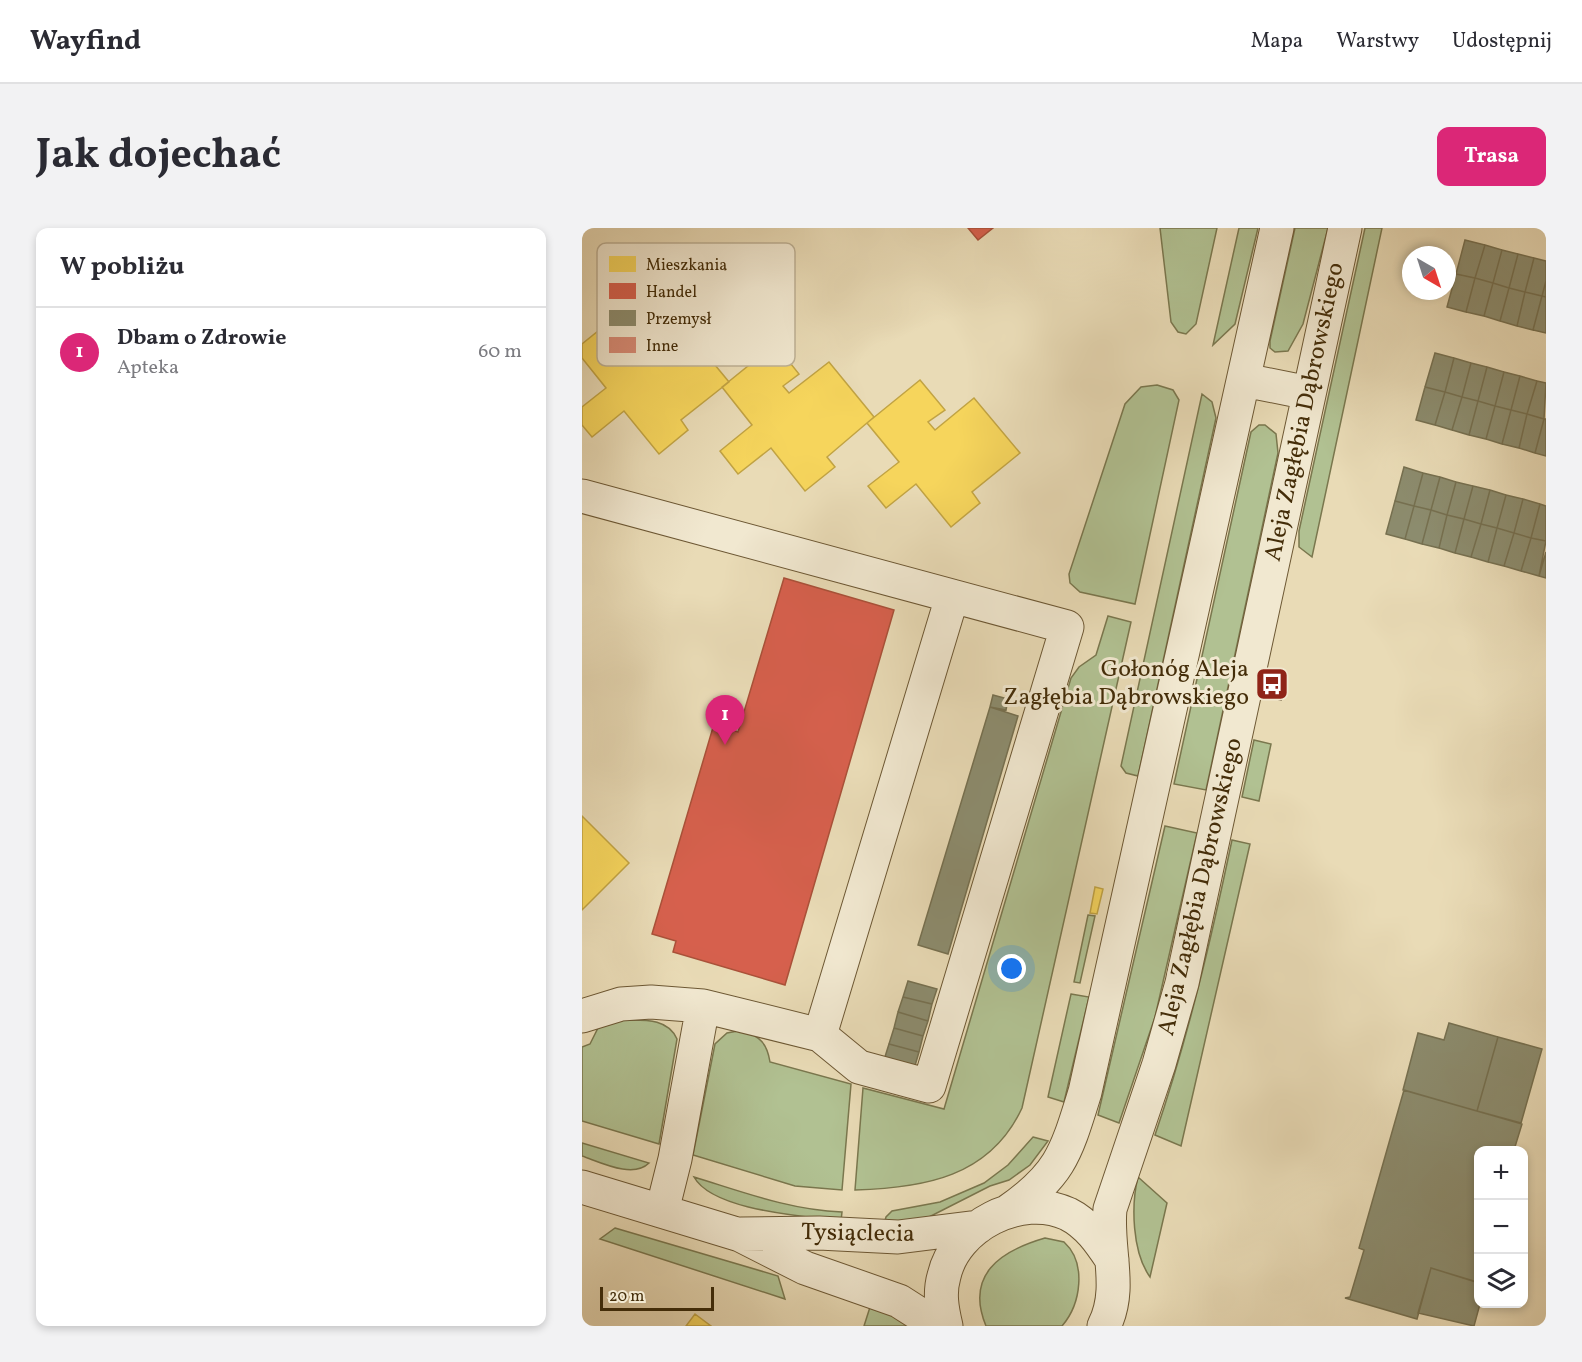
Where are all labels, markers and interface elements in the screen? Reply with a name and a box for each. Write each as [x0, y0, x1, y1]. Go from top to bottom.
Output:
text: Wayfind [30, 22, 141, 61]
text: Mapa [1251, 27, 1303, 56]
text: Warstwy [1336, 27, 1419, 56]
text: Udostępnij [1452, 27, 1552, 56]
text: Jak dojechać [36, 127, 281, 186]
button: Trasa [1437, 127, 1546, 186]
legend [597, 243, 795, 366]
north arrow [1402, 246, 1456, 300]
text: W pobliżu [60, 249, 184, 285]
text: Mieszkania [646, 255, 727, 277]
street label: Aleja Zagłębia Dąbrowskiego [1257, 259, 1353, 565]
text: Handel [646, 282, 697, 304]
text: Przemysł [646, 309, 712, 331]
text: Dbam o Zdrowie [117, 323, 286, 354]
text: Inne [646, 336, 678, 358]
text: 1 [75, 338, 84, 366]
text: 60 m [478, 338, 522, 366]
text: Apteka [117, 354, 179, 382]
place label: Gołonóg Aleja Zagłębia Dąbrowskiego [1003, 653, 1249, 715]
bus stop icon: Gołonóg Aleja Zagłębia Dąbrowskiego [1254, 666, 1290, 702]
pin: 1 [706, 696, 744, 745]
street label: Aleja Zagłębia Dąbrowskiego [1150, 735, 1252, 1039]
your location [997, 954, 1026, 983]
map controls [1474, 1146, 1528, 1308]
button: + [1474, 1146, 1528, 1200]
button: − [1474, 1200, 1528, 1254]
street label: Tysiąclecia [801, 1216, 915, 1252]
button: layers [1474, 1254, 1528, 1308]
scale bar [600, 1284, 714, 1312]
text: 20 m [609, 1286, 644, 1308]

